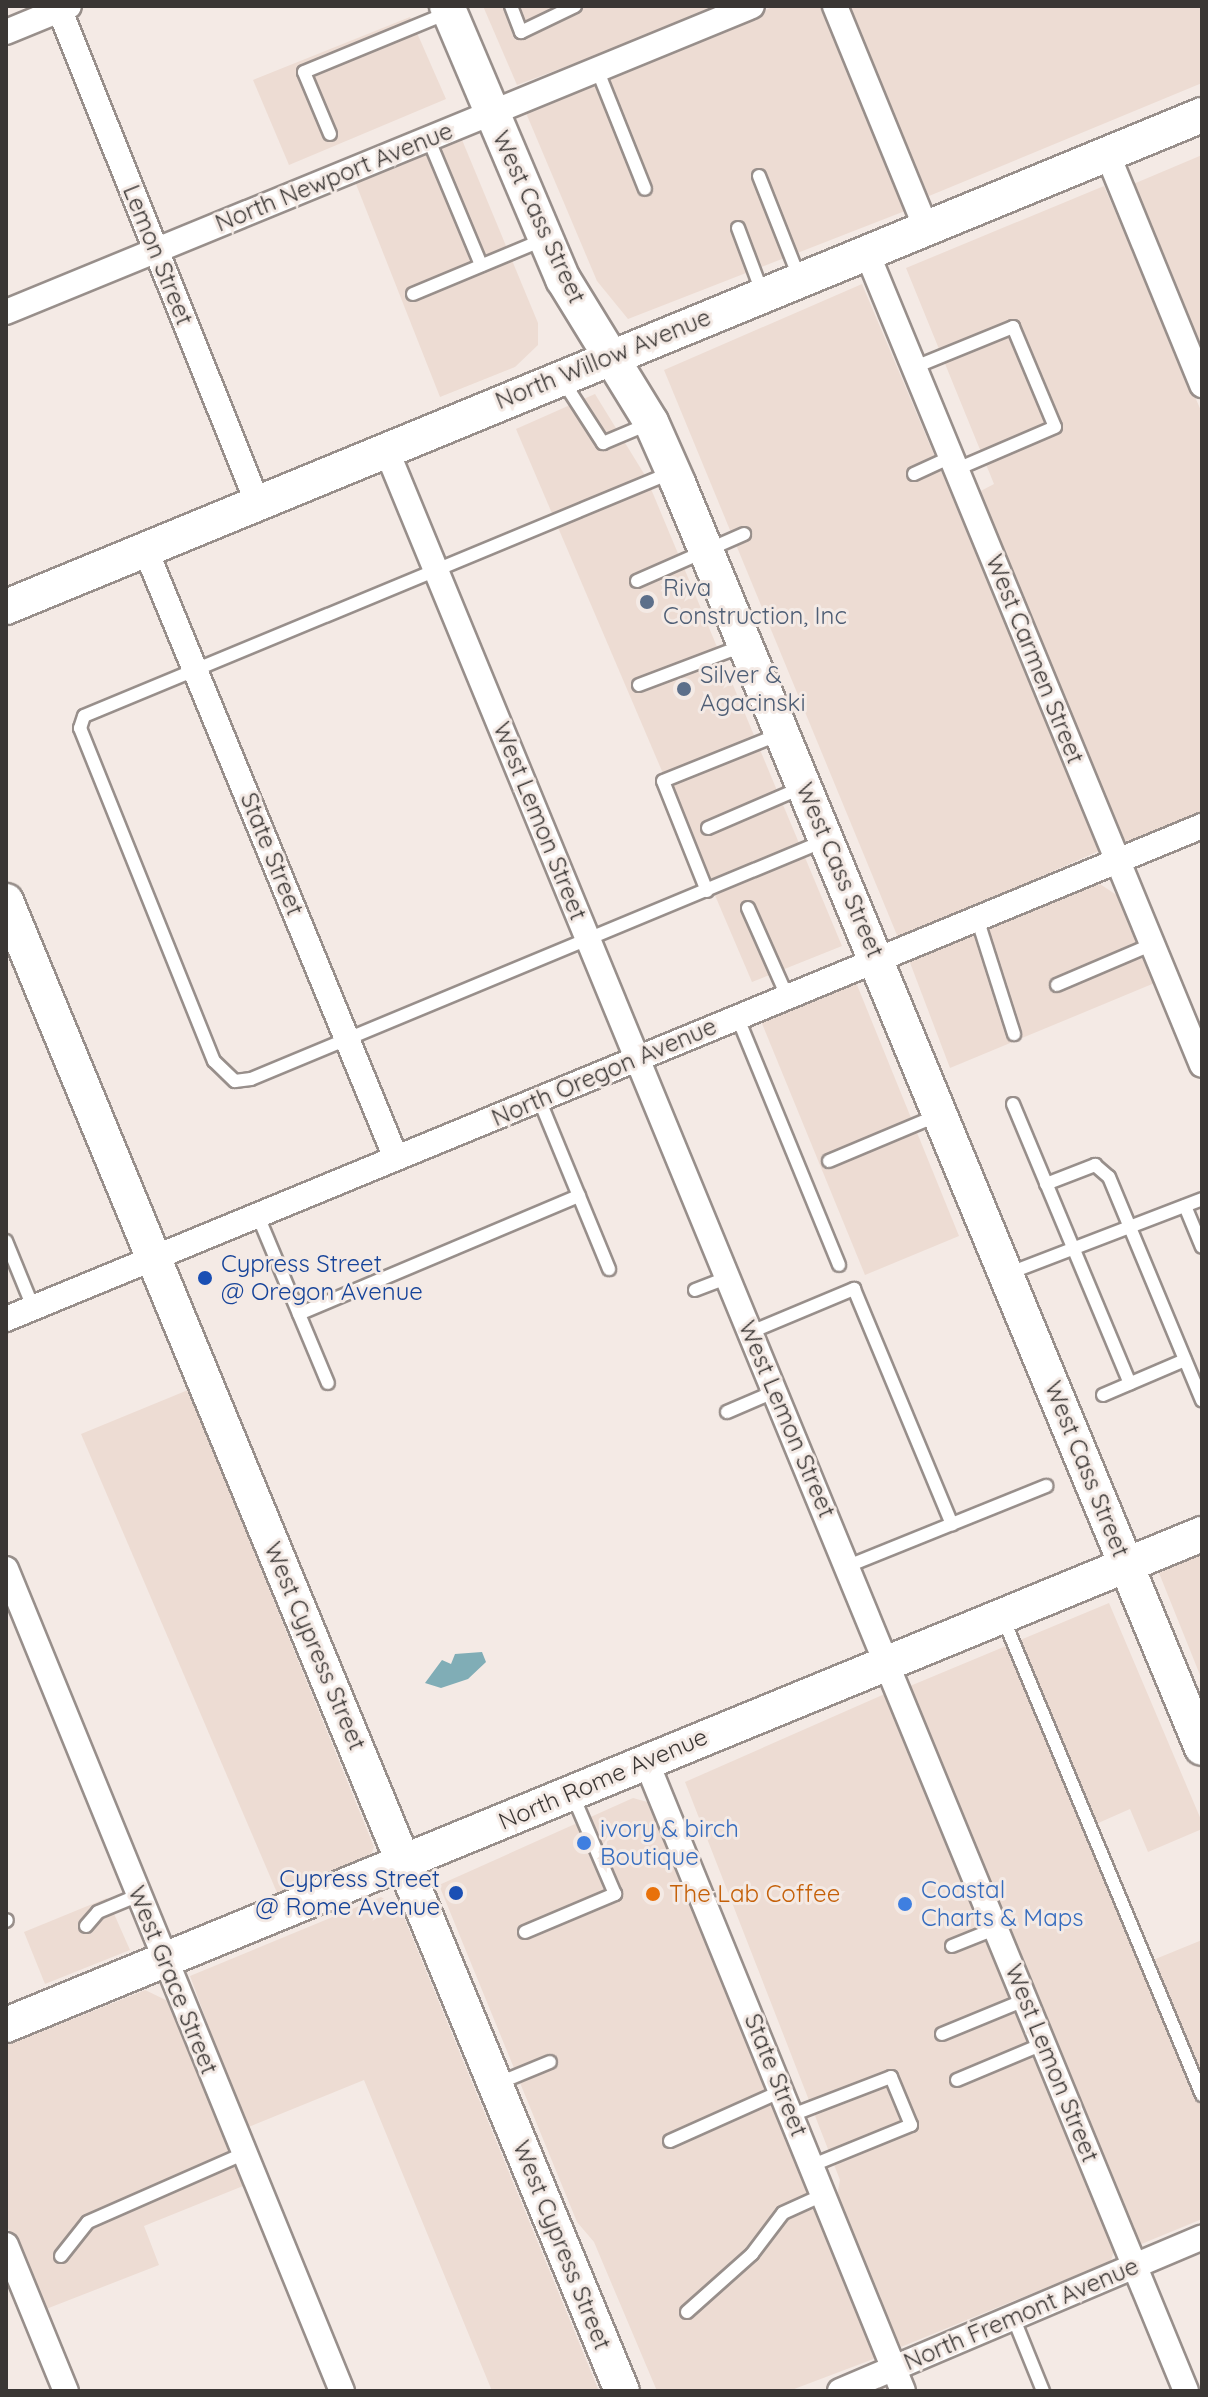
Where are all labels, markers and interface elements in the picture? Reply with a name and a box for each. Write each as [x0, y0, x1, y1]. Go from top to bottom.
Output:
street label: North Newport Avenue [211, 116, 457, 238]
street label: West Cass Street [486, 126, 592, 308]
street label: Lemon Street [117, 181, 199, 329]
street label: North Willow Avenue [491, 303, 715, 415]
street label: West Carmen Street [980, 550, 1090, 768]
place label: Riva Construction, Inc [663, 574, 847, 630]
marker: Riva Construction, Inc [638, 593, 656, 611]
place label: Silver & Agacinski [700, 661, 806, 717]
marker: Silver & Agacinski [675, 680, 693, 698]
street label: West Lemon Street [487, 718, 593, 924]
street label: West Cass Street [790, 778, 890, 962]
street label: State Street [234, 788, 310, 920]
street label: North Oregon Avenue [487, 1012, 721, 1132]
place label: Cypress Street @ Oregon Avenue [221, 1250, 423, 1306]
marker: Cypress Street @ Oregon Avenue [196, 1269, 214, 1287]
street label: West Lemon Street [733, 1316, 841, 1522]
street label: West Cass Street [1039, 1377, 1135, 1561]
street label: West Cypress Street [258, 1538, 372, 1754]
street label: North Rome Avenue [494, 1722, 712, 1836]
place label: ivory & birch Boutique [600, 1815, 739, 1871]
marker: ivory & birch Boutique [575, 1834, 593, 1852]
place label: Cypress Street @ Rome Avenue [256, 1865, 440, 1921]
place label: Coastal Charts & Maps [921, 1876, 1084, 1932]
place label: The Lab Coffee [669, 1880, 840, 1908]
street label: West Grace Street [122, 1882, 224, 2078]
marker: Cypress Street @ Rome Avenue [447, 1884, 465, 1902]
marker: The Lab Coffee [644, 1885, 662, 1903]
marker: Coastal Charts & Maps [896, 1895, 914, 1913]
street label: West Lemon Street [999, 1960, 1105, 2166]
street label: State Street [738, 2009, 814, 2141]
street label: West Cypress Street [507, 2136, 617, 2354]
street label: North Fremont Avenue [899, 2251, 1143, 2377]

